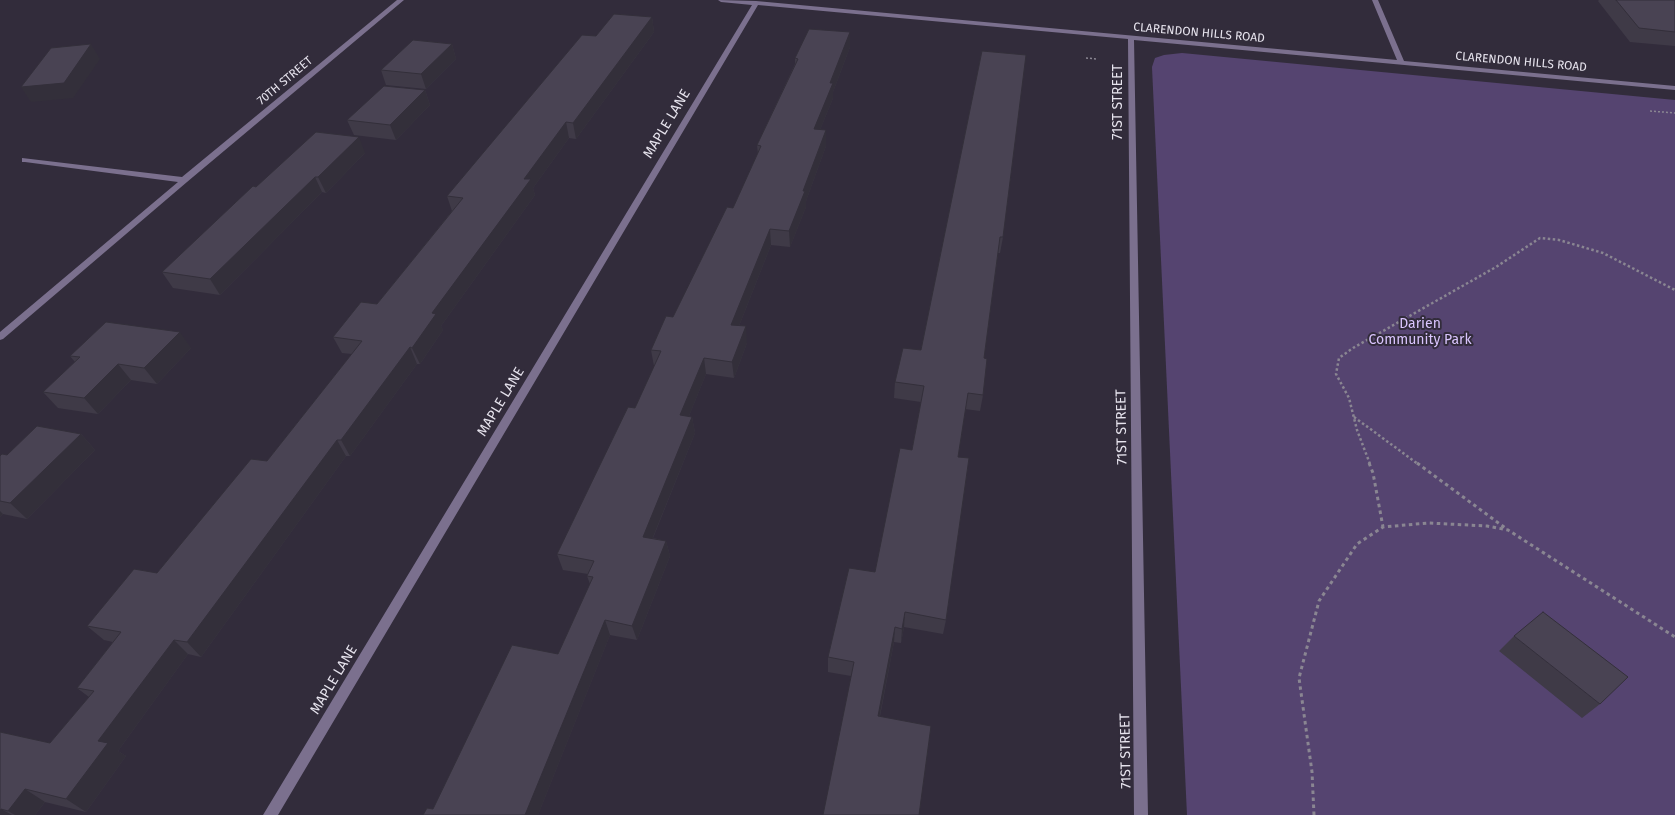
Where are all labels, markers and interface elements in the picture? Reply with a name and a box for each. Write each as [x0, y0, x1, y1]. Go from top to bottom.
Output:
street label: CLARENDON HILLS ROAD [1133, 20, 1265, 46]
street label: CLARENDON HILLS ROAD [1455, 49, 1587, 75]
street label: 70TH STREET [254, 54, 316, 108]
street label: 71ST STREET [1110, 64, 1126, 140]
street label: MAPLE LANE [640, 87, 694, 161]
park label: Darien Community Park [1368, 316, 1472, 348]
street label: MAPLE LANE [474, 365, 528, 439]
street label: 71ST STREET [1113, 389, 1131, 465]
street label: MAPLE LANE [307, 643, 361, 717]
street label: 71ST STREET [1117, 713, 1135, 789]

